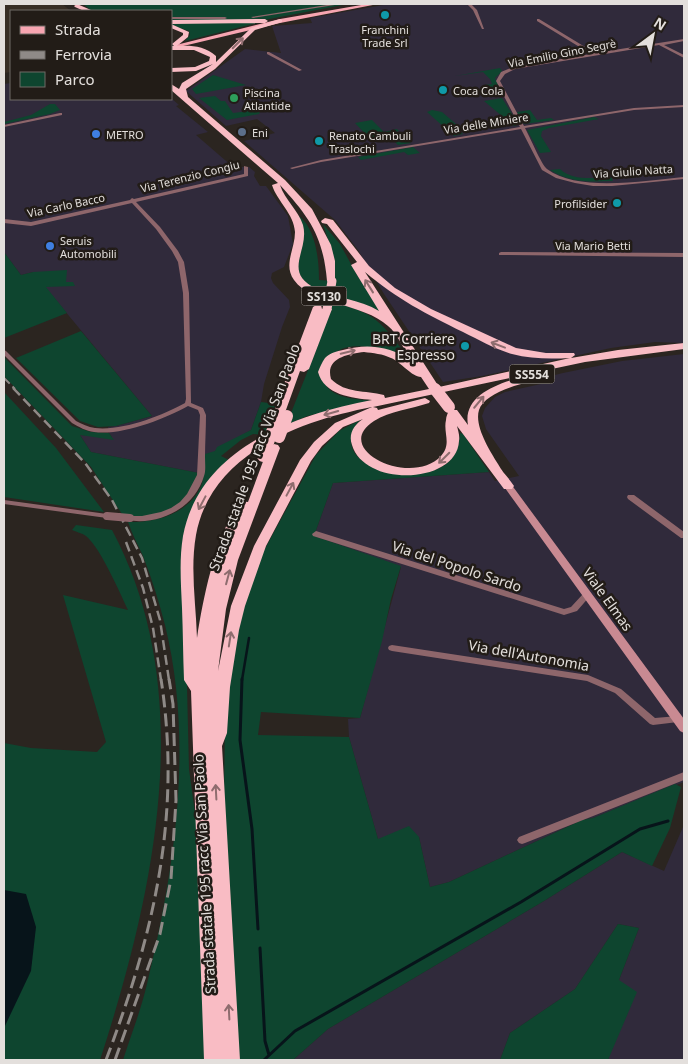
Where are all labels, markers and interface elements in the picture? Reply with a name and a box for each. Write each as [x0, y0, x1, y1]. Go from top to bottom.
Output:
marker: Franchini Trade Srl [379, 9, 391, 21]
legend [10, 10, 172, 100]
north arrow [628, 10, 678, 60]
text: N [650, 12, 670, 35]
text: Strada [55, 19, 101, 39]
place label: Franchini Trade Srl [361, 22, 409, 50]
street label: Via Emilio Gino Segrè [507, 35, 617, 71]
one-way arrow [232, 37, 245, 49]
text: Ferrovia [55, 44, 112, 64]
text: Parco [55, 69, 95, 89]
place label: Coca Cola [453, 83, 504, 98]
marker: Coca Cola [437, 84, 449, 96]
place label: Piscina Atlantide [244, 85, 291, 113]
marker: Piscina Atlantide [228, 92, 240, 104]
street label: Via delle Miniere [443, 109, 529, 137]
place label: Eni [252, 125, 268, 140]
marker: Eni [236, 126, 248, 138]
place label: METRO [106, 127, 144, 142]
marker: METRO [90, 128, 102, 140]
place label: Renato Cambuli Traslochi [329, 128, 411, 156]
marker: Renato Cambuli Traslochi [313, 135, 325, 147]
street label: Via Terenzio Congiu [139, 156, 241, 196]
street label: Via Giulio Natta [593, 161, 673, 181]
street label: Via Carlo Bacco [26, 189, 107, 221]
place label: Profilsider [554, 196, 607, 211]
marker: Profilsider [611, 197, 623, 209]
place label: Seruis Automobili [60, 233, 117, 261]
street label: Via Mario Betti [555, 238, 631, 253]
marker: Seruis Automobili [44, 240, 56, 252]
one-way arrow [363, 279, 373, 293]
road number: SS130 [302, 286, 346, 306]
place label: BRT Corriere Espresso [372, 329, 455, 364]
marker: BRT Corriere Espresso [459, 340, 471, 352]
one-way arrow [491, 340, 507, 349]
street label: Strada statale 195 racc Via San Paolo [204, 341, 304, 573]
one-way arrow [340, 347, 356, 356]
road number: SS554 [510, 364, 554, 384]
one-way arrow [474, 396, 485, 409]
one-way arrow [323, 409, 339, 418]
one-way arrow [438, 452, 451, 464]
one-way arrow [286, 482, 295, 497]
one-way arrow [196, 495, 206, 510]
street label: Via del Popolo Sardo [390, 536, 524, 596]
street label: Viale Elmas [579, 563, 638, 635]
one-way arrow [224, 569, 233, 585]
one-way arrow [226, 632, 236, 648]
street label: Via dell'Autonomia [467, 635, 591, 675]
street label: Strada statale 195 racc Via San Paolo [188, 754, 220, 994]
one-way arrow [212, 784, 221, 800]
one-way arrow [224, 1004, 233, 1020]

